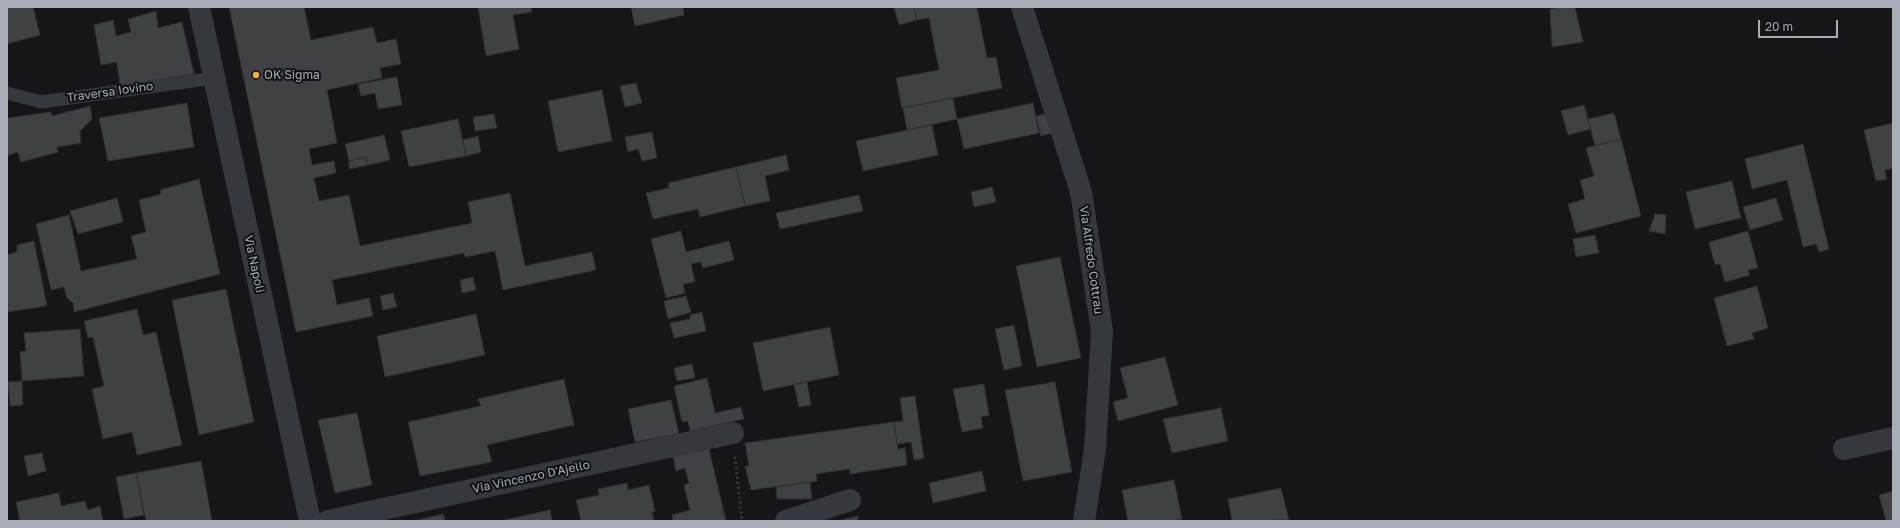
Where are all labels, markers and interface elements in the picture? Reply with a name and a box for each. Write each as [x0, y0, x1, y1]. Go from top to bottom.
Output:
scale bar [1760, 12, 1840, 38]
text: 20 m [1765, 19, 1793, 34]
place label: OK Sigma [264, 68, 320, 82]
marker: OK Sigma [251, 70, 261, 80]
street label: Traversa Iovino [66, 79, 154, 105]
street label: Via Alfredo Cottrau [1076, 205, 1106, 315]
street label: Via Napoli [241, 234, 267, 294]
street label: Via Vincenzo D'Ajello [471, 457, 591, 497]

